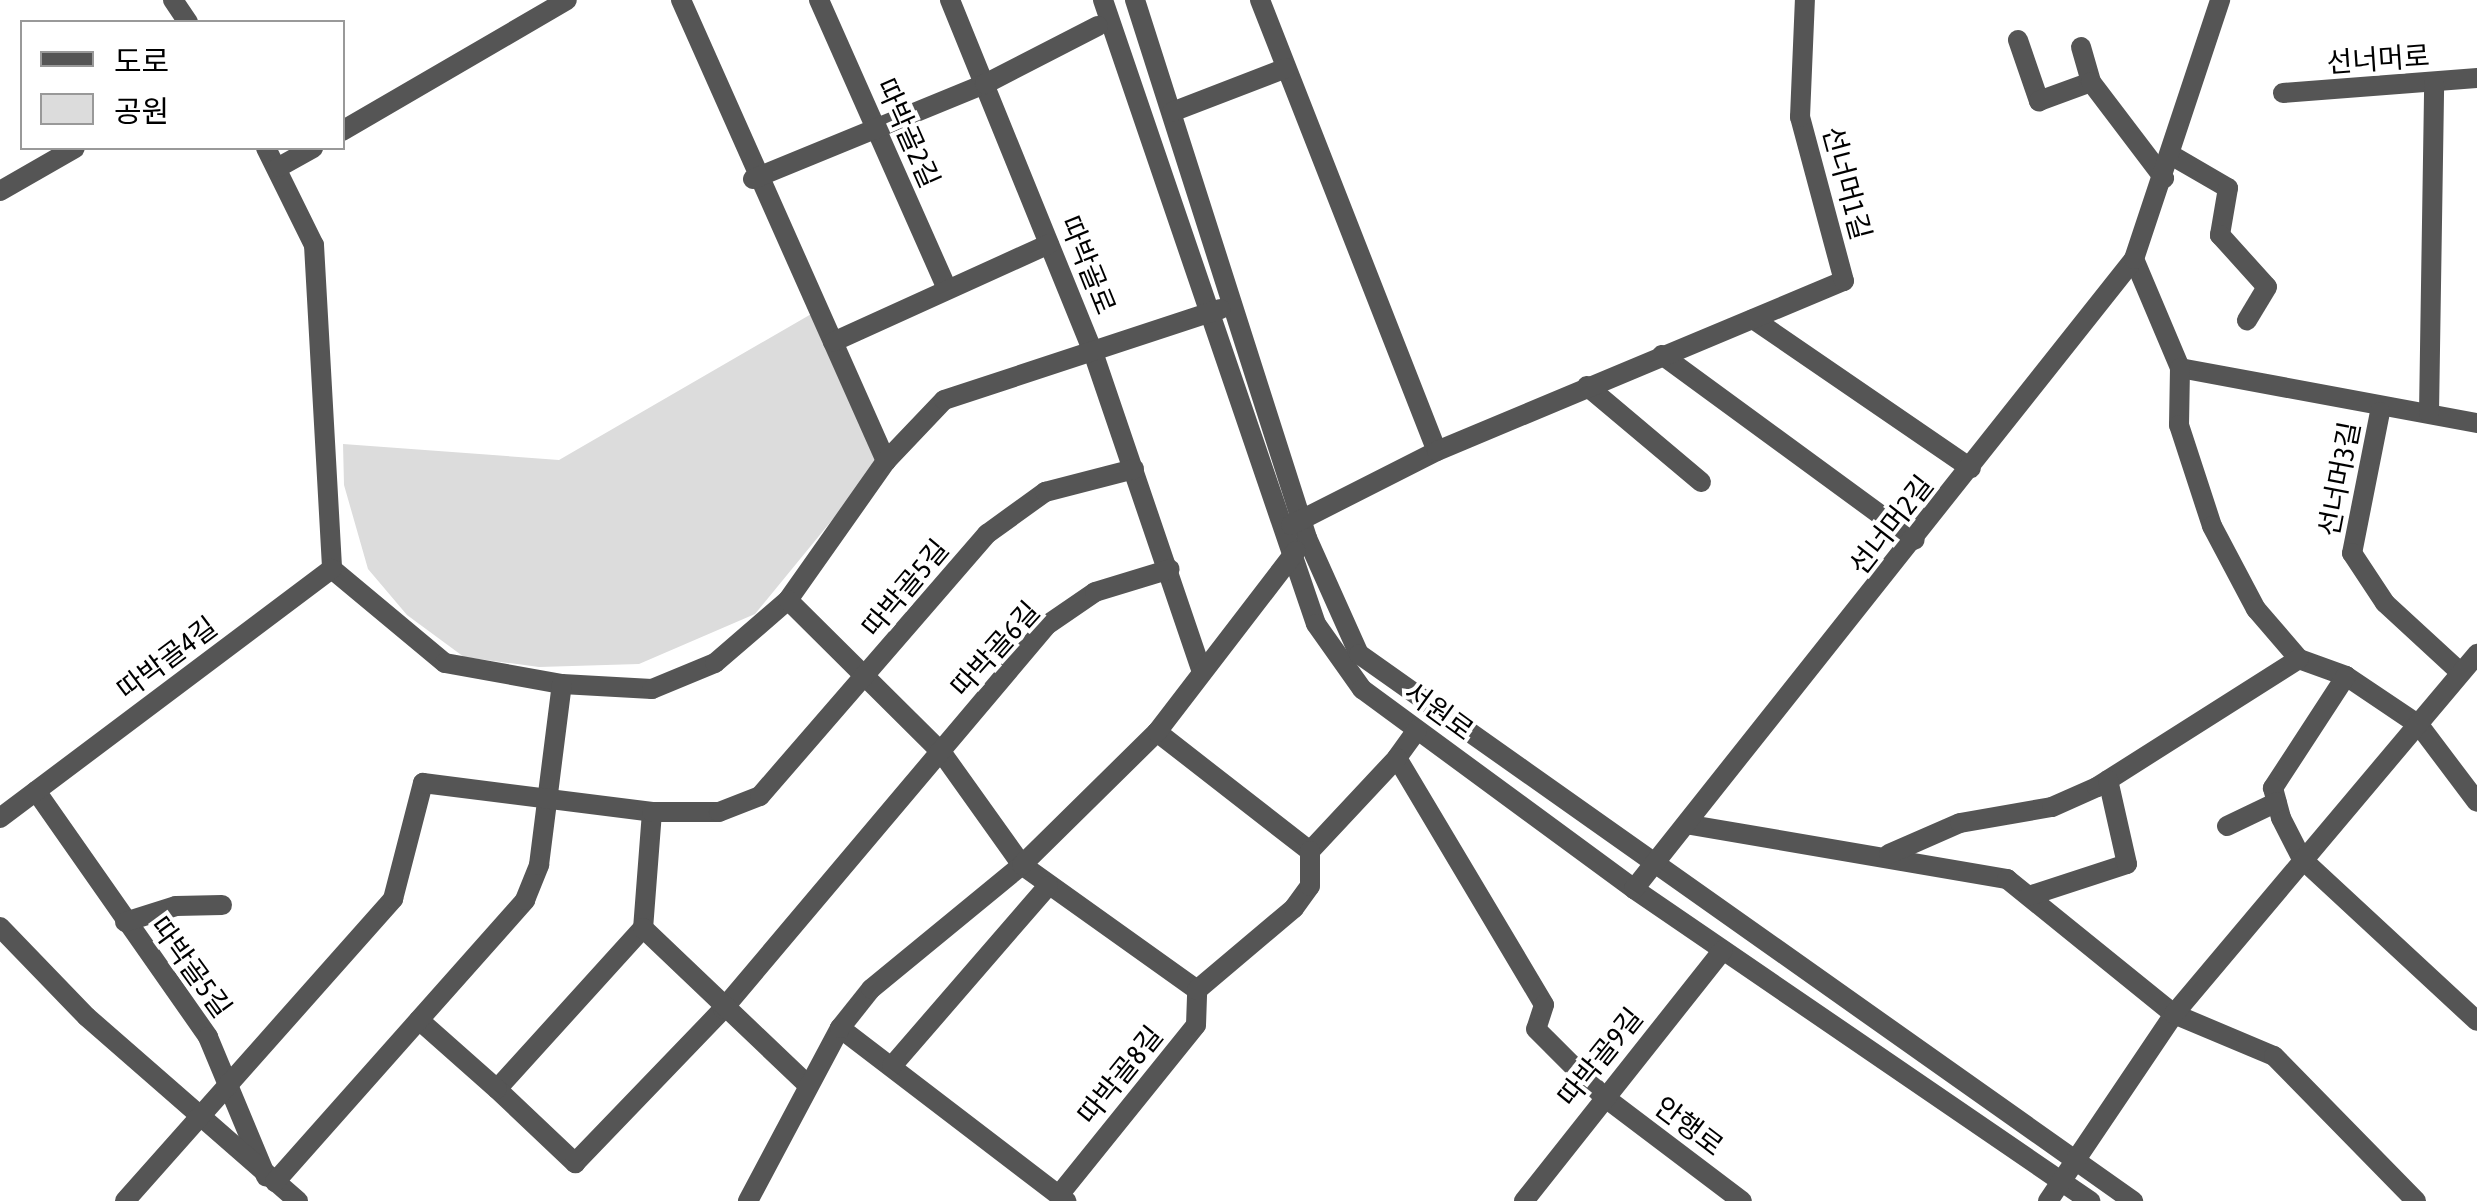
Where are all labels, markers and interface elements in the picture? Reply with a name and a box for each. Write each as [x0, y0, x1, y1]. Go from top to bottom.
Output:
legend [20, 20, 345, 150]
street label: 선너머로 [2325, 39, 2431, 79]
text: 도로 [114, 44, 169, 78]
street label: 따박골2길 [869, 73, 947, 193]
text: 공원 [114, 94, 169, 128]
street label: 선너머1길 [1816, 123, 1878, 243]
street label: 따박골로 [1053, 211, 1123, 319]
street label: 선너머3길 [2311, 419, 2367, 539]
street label: 선너머2길 [1842, 469, 1940, 581]
street label: 따박골5길 [855, 533, 955, 643]
street label: 따박골6길 [944, 595, 1046, 703]
street label: 따박골4길 [110, 610, 224, 706]
street label: 서원로 [1398, 675, 1480, 747]
street label: 따박골5길 [143, 910, 239, 1024]
street label: 따박골9길 [1550, 1001, 1650, 1113]
street label: 따박골8길 [1070, 1019, 1170, 1131]
street label: 안행로 [1648, 1089, 1730, 1163]

